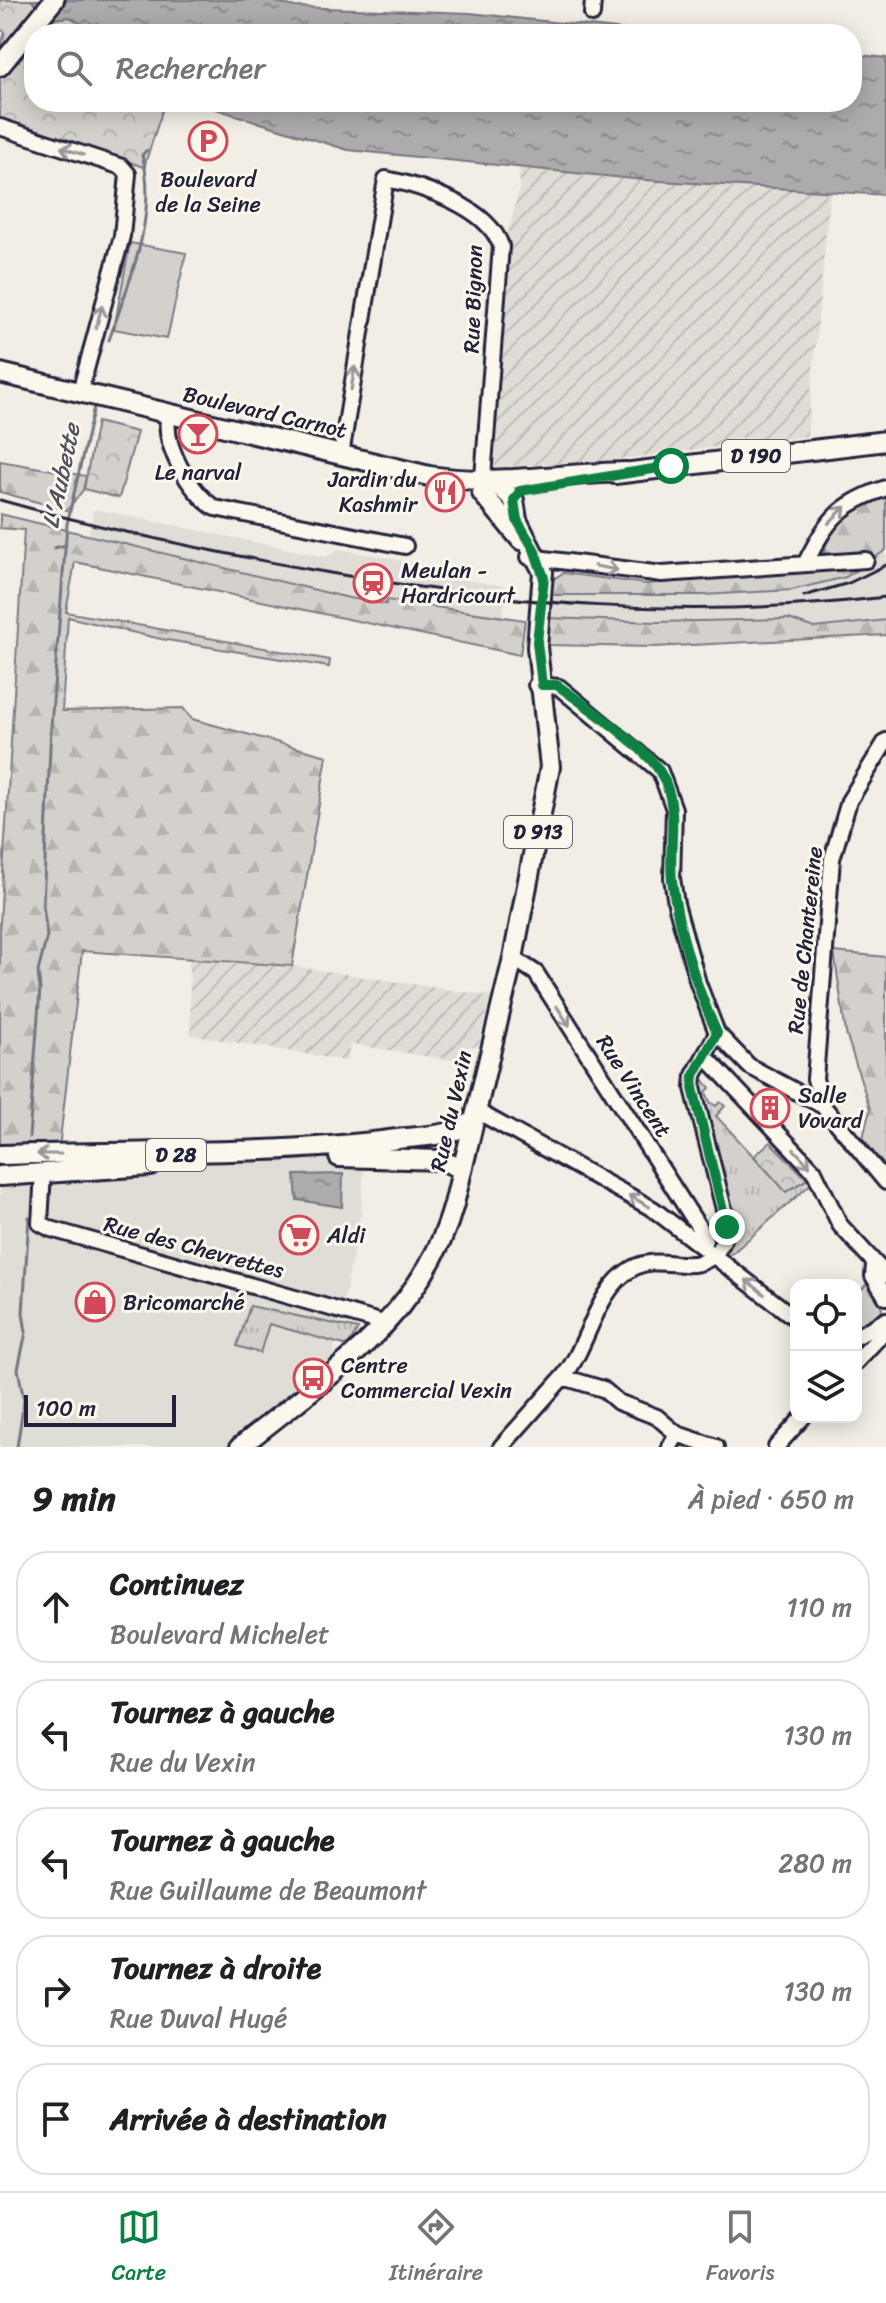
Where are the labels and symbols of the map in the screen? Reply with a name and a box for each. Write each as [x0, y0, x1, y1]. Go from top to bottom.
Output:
parking icon: Boulevard de la Seine [187, 120, 229, 162]
one-way arrow [60, 142, 85, 157]
place label: Boulevard de la Seine [155, 160, 261, 224]
street label: Rue Bignon [452, 244, 494, 354]
one-way arrow [93, 304, 108, 330]
one-way arrow [347, 366, 362, 391]
street label: Boulevard Carnot [179, 374, 351, 450]
bar icon: Le narval [177, 413, 219, 455]
water label: L'Aubette [29, 418, 93, 532]
road number: D 190 [722, 440, 790, 472]
route start [653, 448, 689, 484]
place label: Le narval [155, 453, 242, 492]
place label: Jardin du Kashmir [327, 460, 419, 524]
restaurant icon: Jardin du Kashmir [424, 471, 466, 513]
one-way arrow [826, 505, 846, 525]
place label: Meulan - Hardricourt [401, 551, 516, 615]
one-way arrow [593, 561, 619, 576]
station icon: Meulan - Hardricourt [352, 562, 394, 604]
road number: D 913 [504, 816, 572, 848]
street label: Rue de Chantereine [776, 844, 834, 1036]
one-way arrow [555, 1004, 571, 1027]
street label: Rue Vincent [586, 1026, 682, 1146]
street label: Rue du Vexin [418, 1047, 484, 1175]
place label: Salle Vovard [798, 1076, 864, 1140]
building icon: Salle Vovard [749, 1087, 791, 1129]
road number: D 28 [146, 1139, 206, 1171]
one-way arrow [36, 1146, 63, 1162]
one-way arrow [792, 1148, 811, 1168]
one-way arrow [628, 1193, 651, 1209]
street label: Rue des Chevrettes [100, 1204, 288, 1290]
route end [709, 1209, 745, 1245]
supermarket icon: Aldi [278, 1214, 320, 1256]
place label: Aldi [326, 1216, 366, 1255]
one-way arrow [745, 1279, 766, 1296]
shop icon: Bricomarché [74, 1281, 116, 1323]
place label: Bricomarché [123, 1283, 245, 1322]
place label: Centre Commercial Vexin [341, 1346, 512, 1410]
bus stop icon: Centre Commercial Vexin [292, 1357, 334, 1399]
scale bar [24, 1391, 176, 1427]

